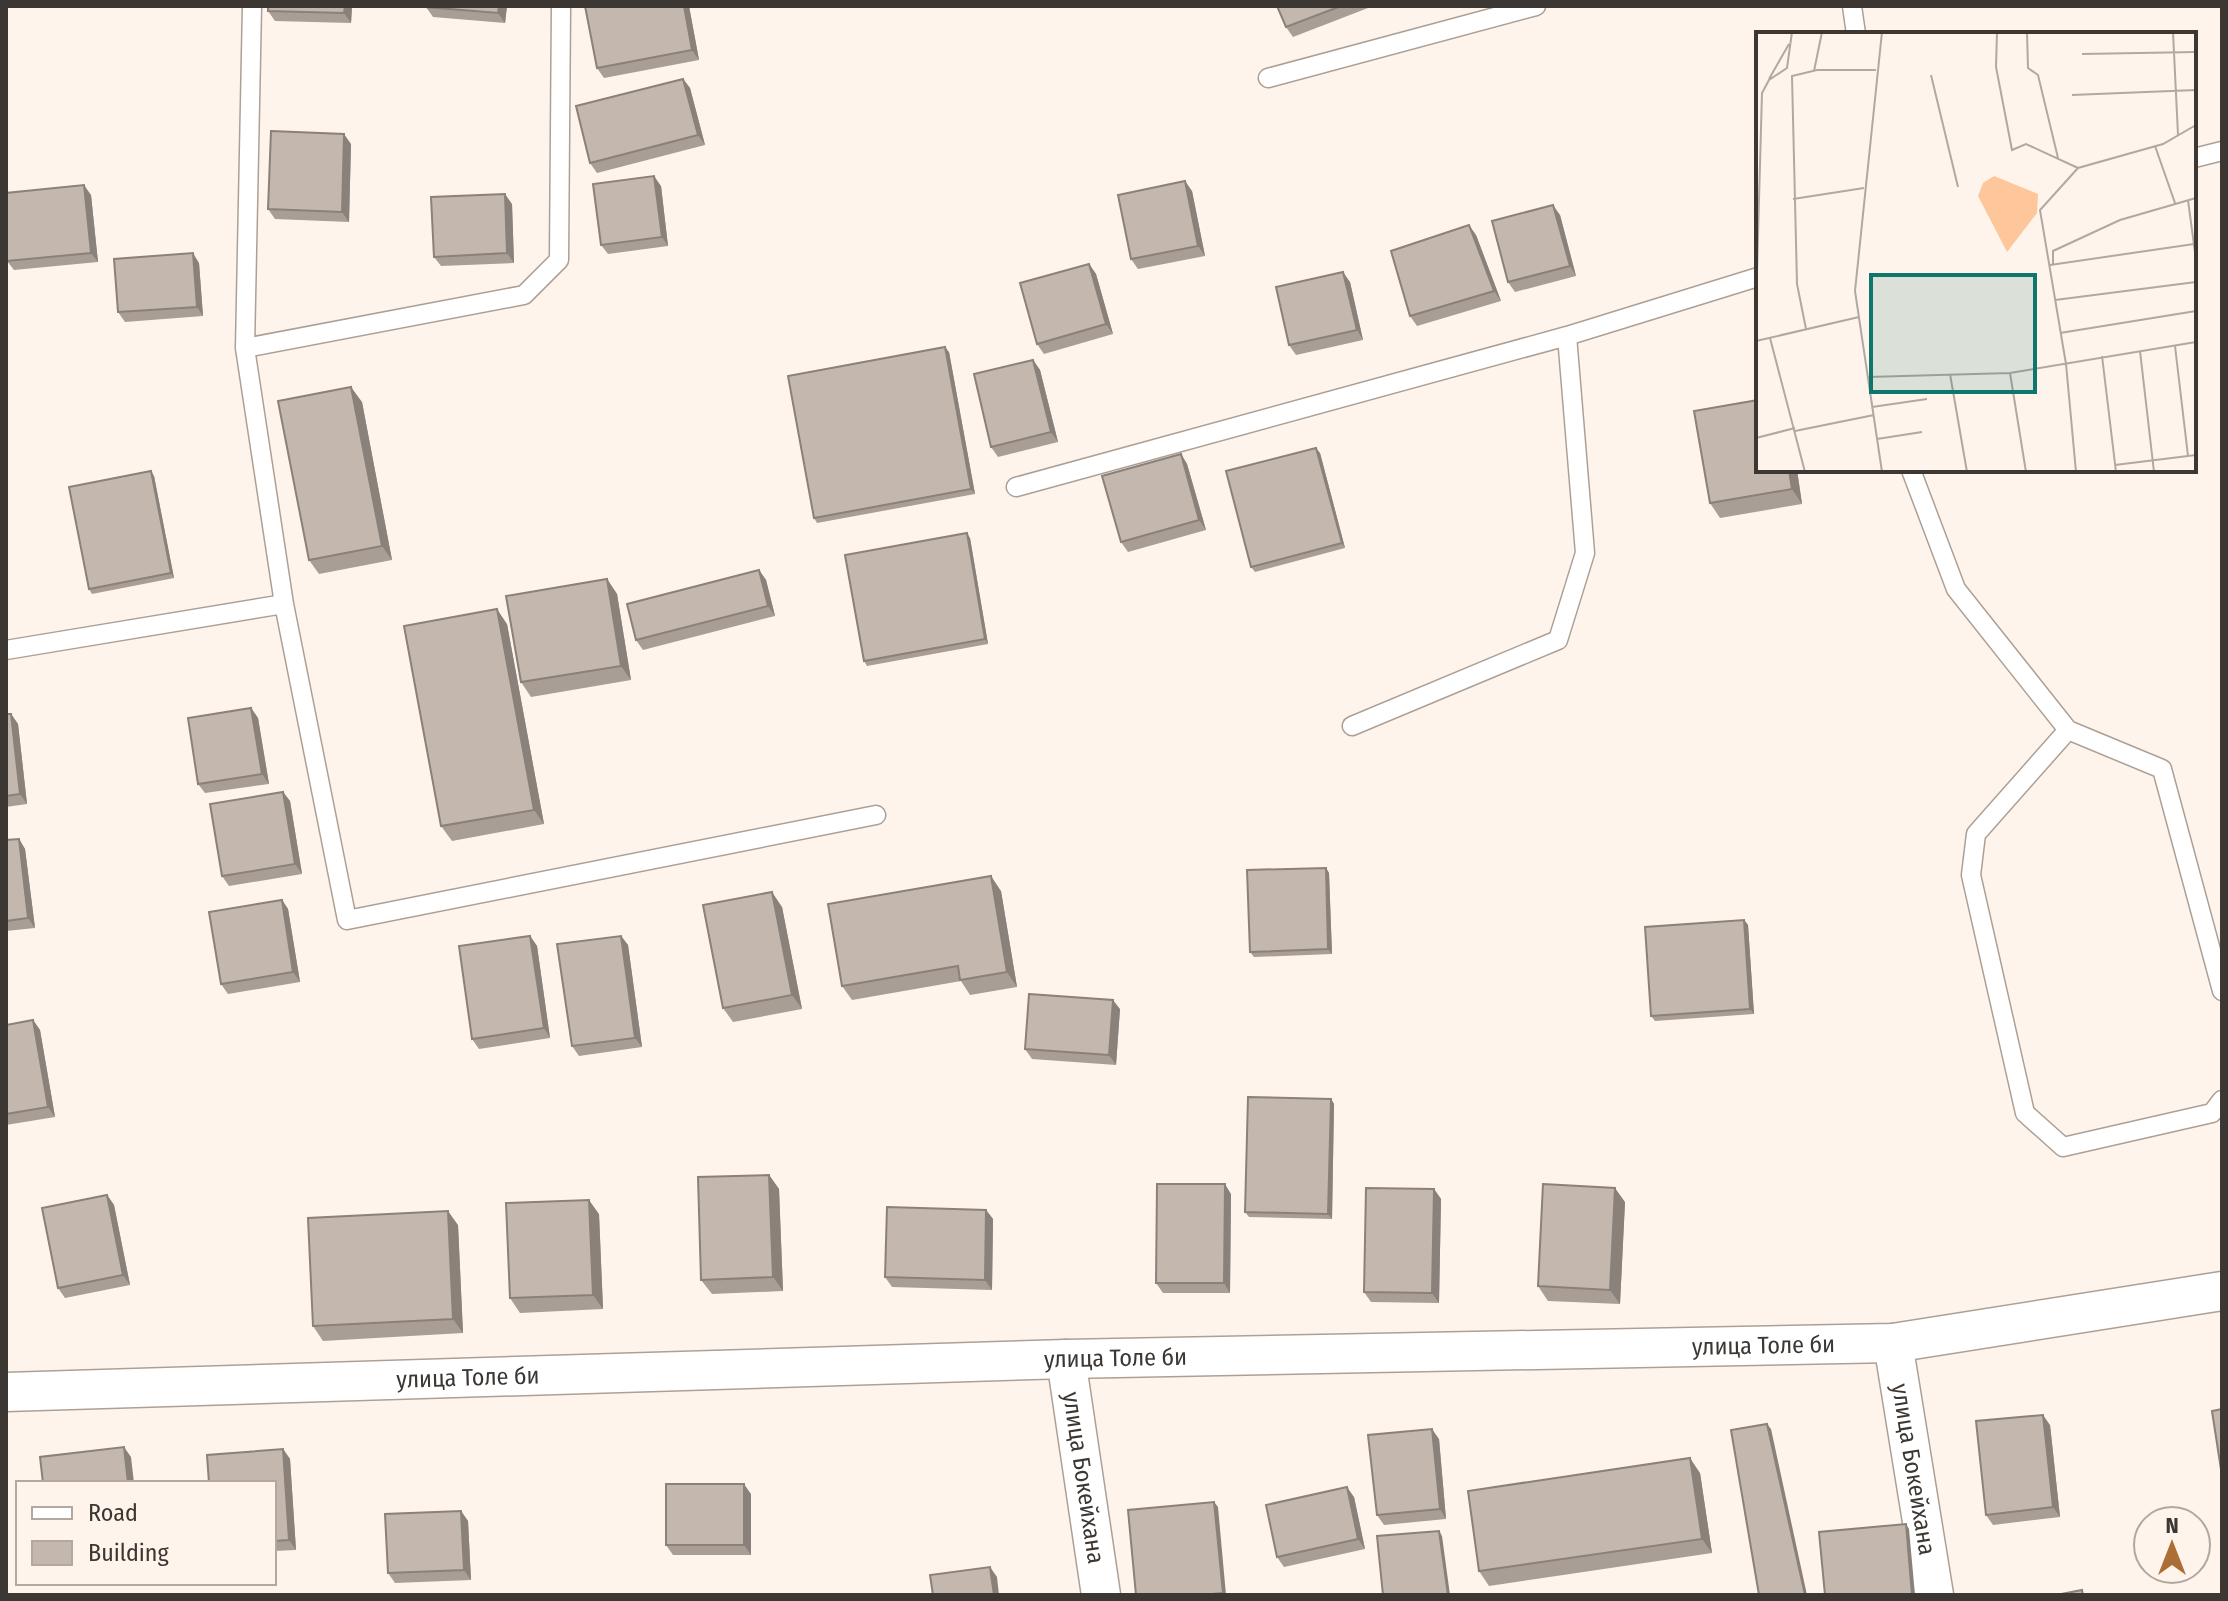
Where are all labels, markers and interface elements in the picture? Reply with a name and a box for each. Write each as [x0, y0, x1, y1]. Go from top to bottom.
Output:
inset map [1756, 32, 2196, 472]
street label: улица Толе би [1692, 1330, 1835, 1361]
street label: улица Толе би [1043, 1343, 1187, 1374]
street label: улица Толе би [396, 1361, 540, 1394]
street label: улица Бокейхана [1886, 1382, 1941, 1557]
street label: улица Бокейхана [1057, 1390, 1110, 1565]
legend [16, 1481, 276, 1585]
text: Road [88, 1499, 138, 1527]
north arrow [2132, 1505, 2212, 1585]
text: N [2165, 1512, 2179, 1539]
text: Building [88, 1539, 170, 1567]

